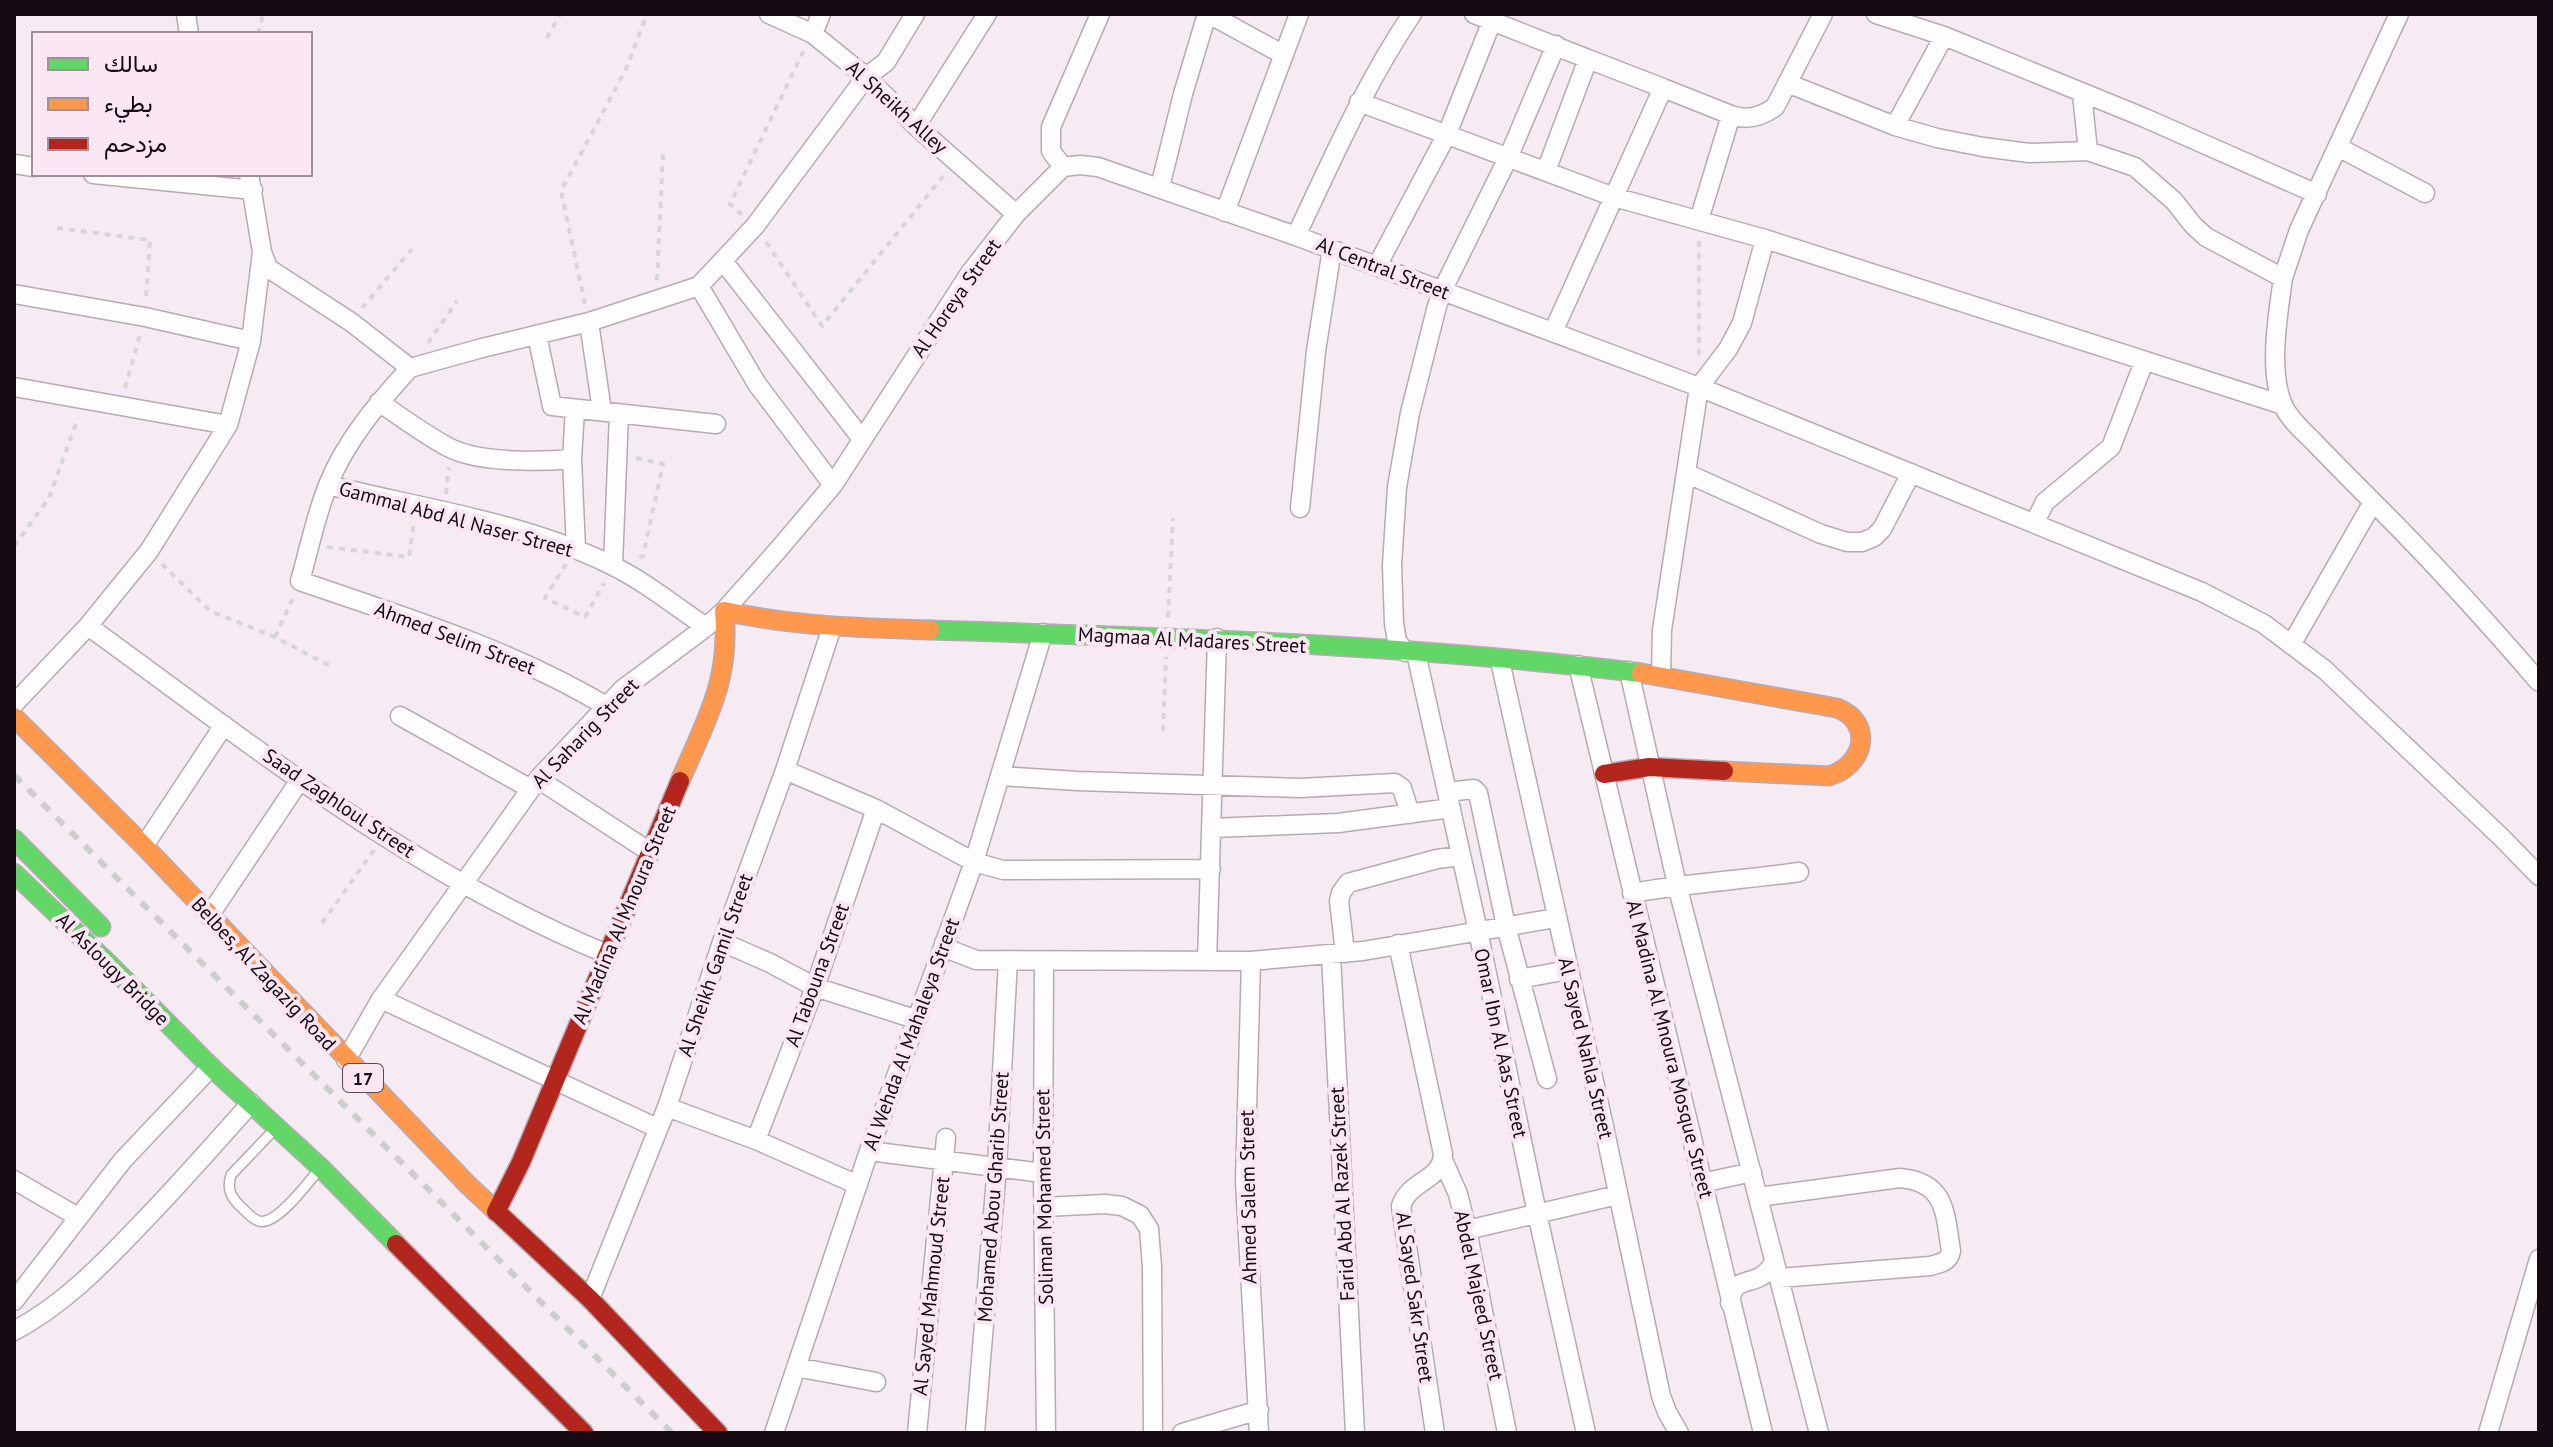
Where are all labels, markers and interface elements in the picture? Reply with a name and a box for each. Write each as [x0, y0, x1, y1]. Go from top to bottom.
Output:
legend [32, 32, 312, 176]
text: سالك [104, 48, 158, 79]
street label: Al Sheikh Alley [841, 55, 954, 160]
text: بطيء [104, 88, 153, 123]
text: مزدحم [104, 128, 167, 160]
street label: Al Central Street [1313, 231, 1453, 305]
street label: Al Horeya Street [905, 233, 1007, 362]
street label: Gammal Abd Al Naser Street [336, 475, 576, 563]
street label: Ahmed Selim Street [371, 595, 539, 681]
street label: Magmaa Al Madares Street [1077, 621, 1307, 659]
street label: Al Saharig Street [526, 672, 644, 794]
street label: Saad Zaghloul Street [258, 743, 420, 864]
street label: Al Madina Al Mnoura Street [566, 802, 682, 1028]
street label: Al Sheikh Gamil Street [671, 870, 759, 1060]
street label: Belbes, Al Zagazig Road [186, 892, 342, 1056]
street label: Al Madina Al Mnoura Mosque Street [1620, 897, 1720, 1201]
street label: Al Tabouna Street [779, 900, 855, 1050]
street label: Al Aslougy Bridge [51, 907, 175, 1031]
street label: Al Wehda Al Mahaleya Street [857, 914, 965, 1154]
street label: Omar Ibn Al Aas Street [1468, 946, 1534, 1140]
street label: Al Sayed Nahla Street [1552, 955, 1620, 1141]
road number: 17 [343, 1064, 383, 1092]
street label: Mohamed Abou Gharib Street [971, 1071, 1015, 1323]
street label: Farid Abd Al Razek Street [1323, 1086, 1361, 1302]
street label: Soliman Mohamed Street [1029, 1089, 1059, 1305]
street label: Ahmed Salem Street [1233, 1109, 1263, 1284]
street label: Al Sayed Mahmoud Street [907, 1175, 955, 1397]
street label: Abdel Majeed Street [1448, 1208, 1510, 1383]
street label: Al Sayed Sakr Street [1390, 1210, 1440, 1384]

